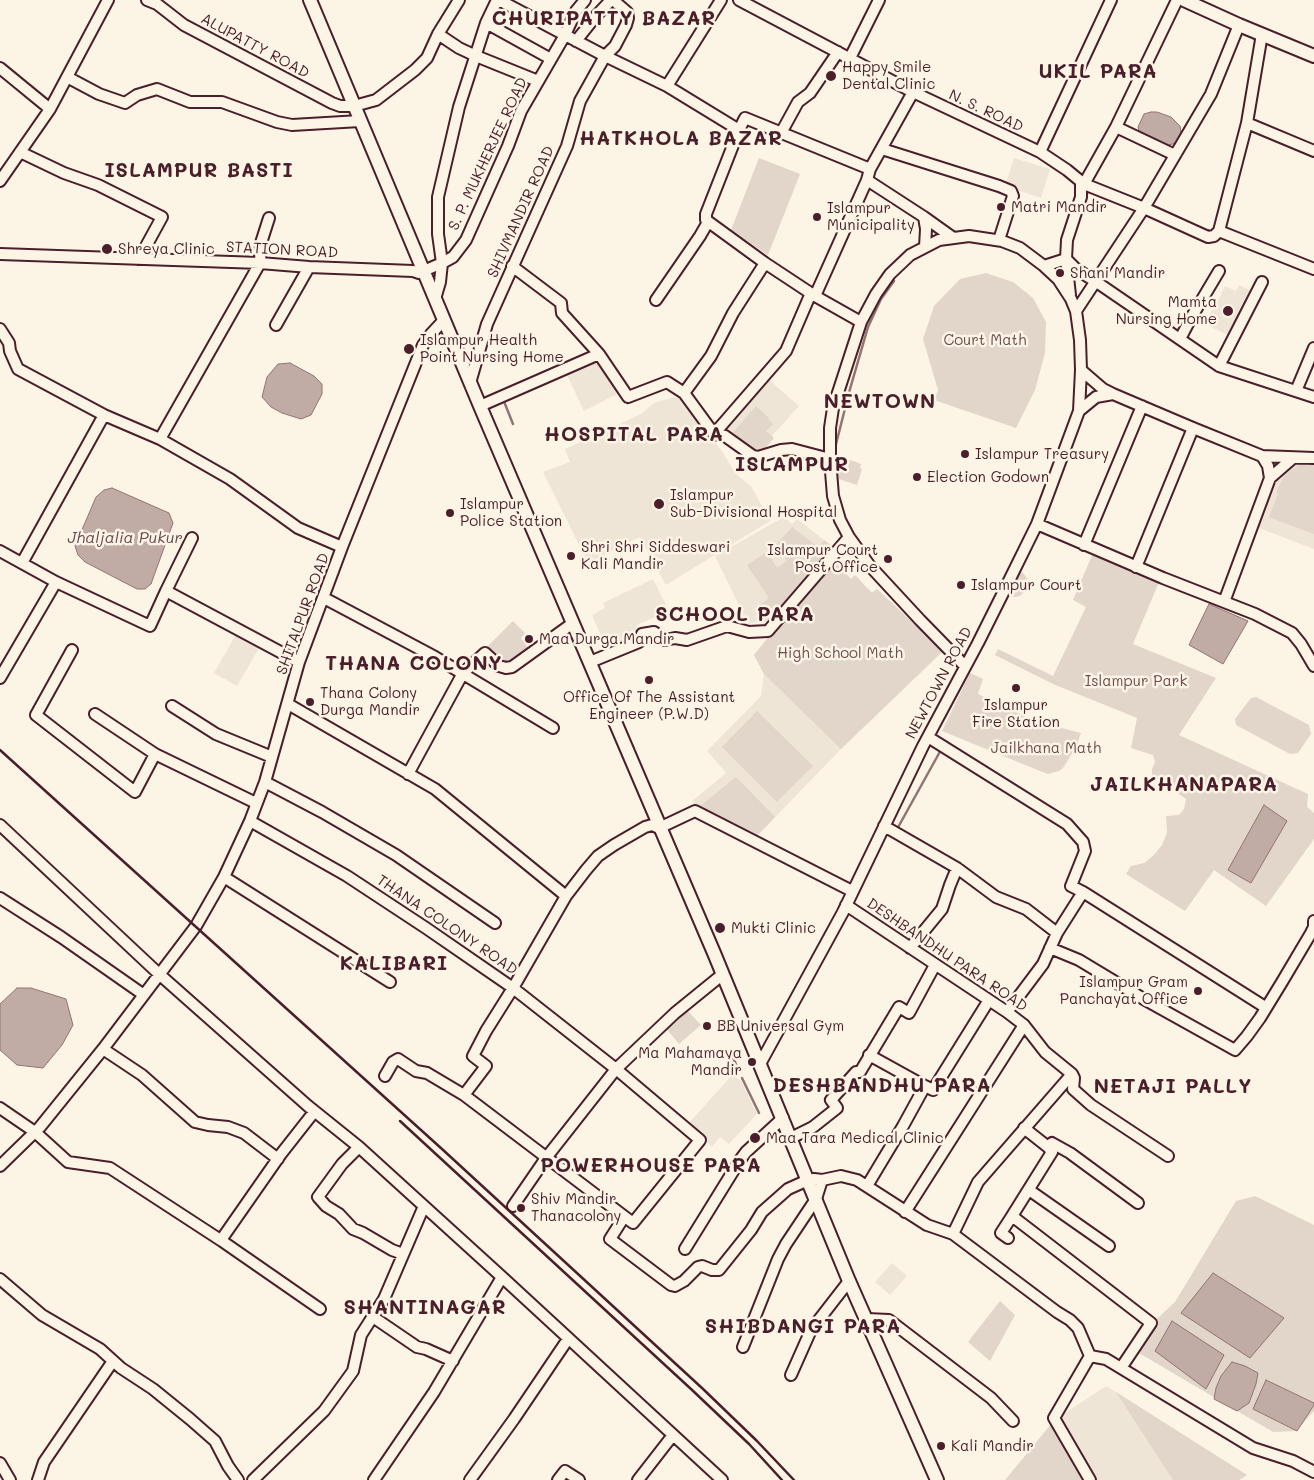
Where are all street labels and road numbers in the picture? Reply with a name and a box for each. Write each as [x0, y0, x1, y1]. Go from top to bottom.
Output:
street label: ALUPATTY ROAD [198, 10, 312, 82]
street label: S. P. MUKHERJEE ROAD [445, 75, 531, 233]
street label: N. S. ROAD [946, 86, 1026, 136]
street label: SHIVMANDIR ROAD [484, 143, 558, 281]
street label: STATION ROAD [226, 238, 338, 262]
street label: SHITALPUR ROAD [273, 551, 333, 677]
street label: NEWTOWN ROAD [902, 624, 976, 742]
street label: THANA COLONY ROAD [373, 871, 521, 979]
street label: DESHBANDHU PARA ROAD [863, 894, 1031, 1016]

